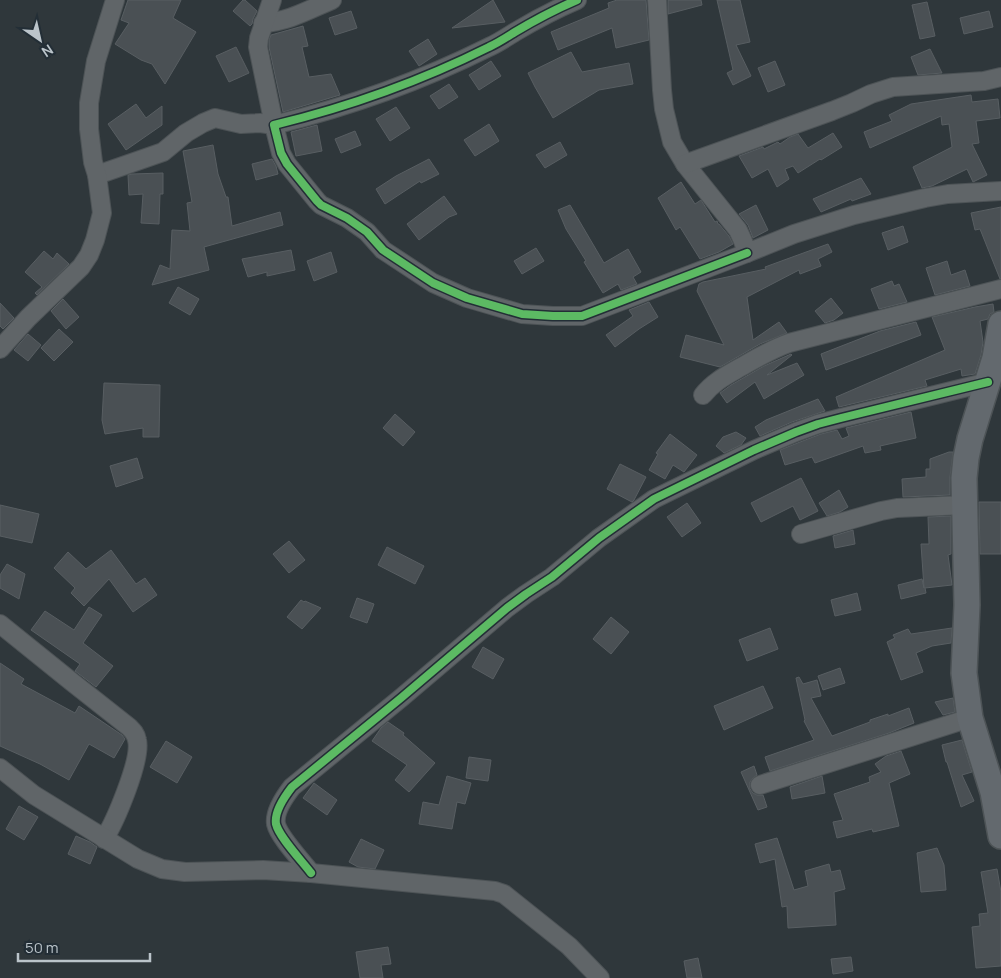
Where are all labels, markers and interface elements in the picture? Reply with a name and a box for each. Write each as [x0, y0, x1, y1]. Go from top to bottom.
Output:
north arrow [15, 15, 65, 65]
text: N [38, 41, 57, 62]
scale bar [18, 930, 150, 962]
text: 50 m [25, 937, 59, 958]

